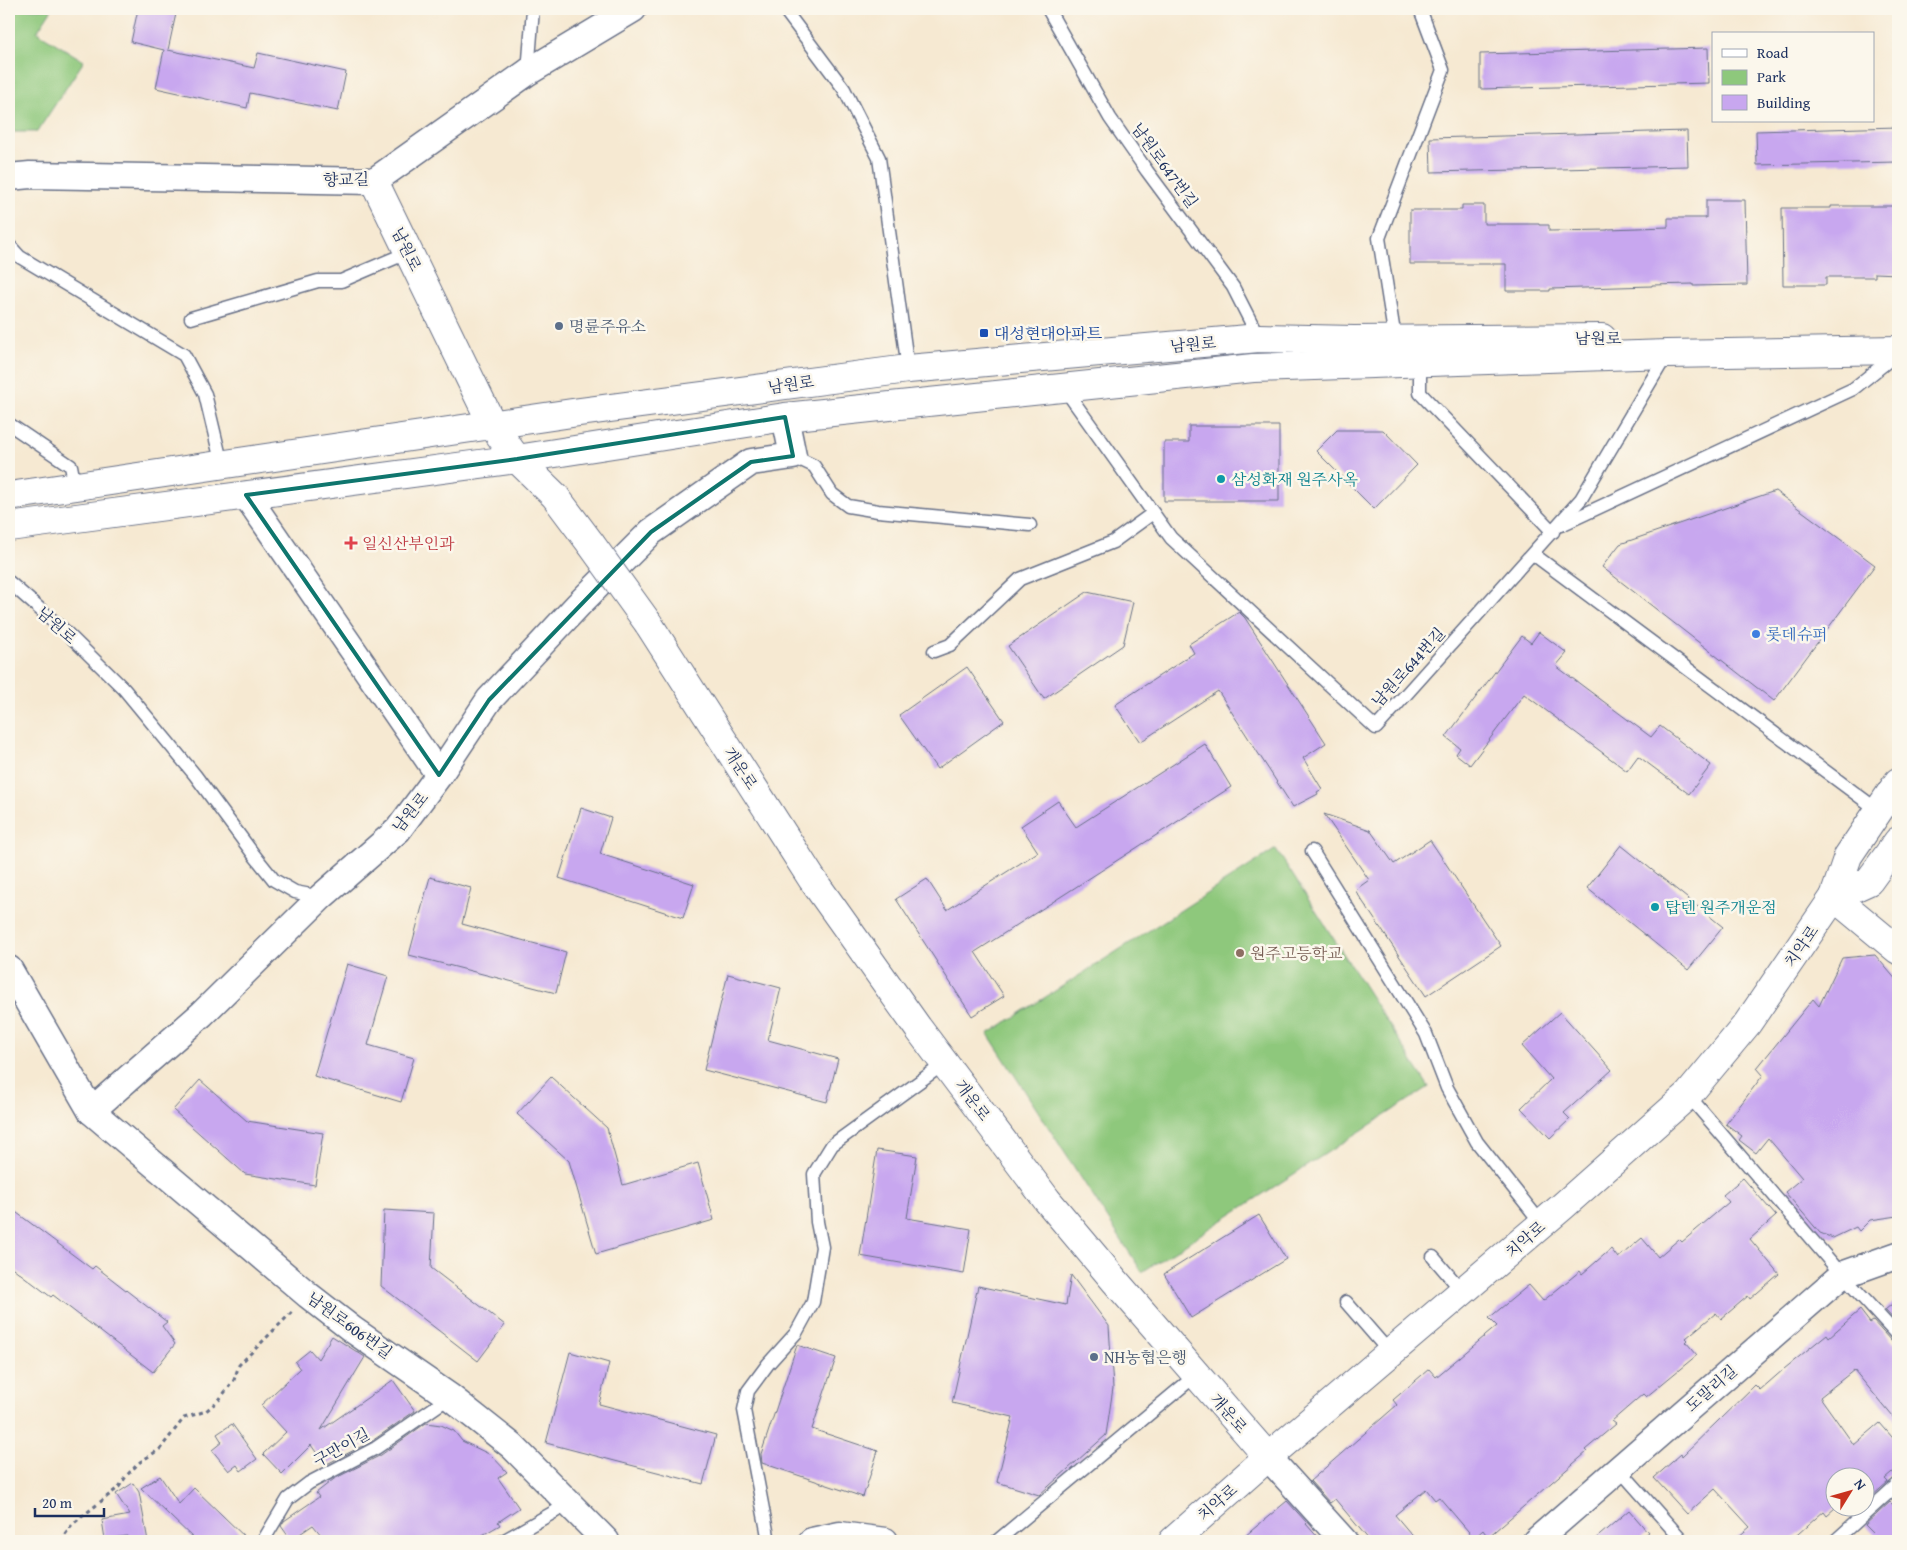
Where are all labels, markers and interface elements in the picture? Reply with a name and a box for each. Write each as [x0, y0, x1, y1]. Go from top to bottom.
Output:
legend [1712, 32, 1874, 122]
text: Road [1757, 42, 1788, 63]
text: Park [1757, 66, 1786, 87]
text: Building [1757, 92, 1811, 113]
street label: 남원로647번길 [1126, 117, 1204, 213]
street label: 향교길 [323, 167, 369, 191]
street label: 남원로 [386, 223, 428, 276]
place label: 명륜주유소 [569, 314, 646, 338]
marker: 명륜주유소 [553, 320, 565, 332]
place label: 대성현대아파트 [994, 321, 1103, 345]
street label: 남원로 [1575, 326, 1622, 350]
marker: 대성현대아파트 [978, 327, 990, 339]
street label: 남원로 [1169, 330, 1218, 358]
street label: 남원로 [766, 369, 816, 399]
place label: 삼성화재 원주사옥 [1231, 467, 1359, 491]
marker: 삼성화재 원주사옥 [1215, 473, 1227, 485]
place label: 일신산부인과 [362, 531, 455, 555]
marker: 일신산부인과 [344, 536, 358, 550]
street label: 남원로 [32, 601, 83, 650]
street label: 남원로644번길 [1365, 622, 1451, 712]
place label: 롯데슈퍼 [1766, 622, 1828, 646]
marker: 롯데슈퍼 [1750, 628, 1762, 640]
street label: 개운로 [718, 742, 764, 794]
street label: 남원로 [386, 786, 434, 838]
place label: 탑텐 원주개운점 [1665, 895, 1777, 919]
marker: 탑텐 원주개운점 [1649, 901, 1661, 913]
street label: 치악로 [1778, 920, 1824, 972]
place label: 원주고등학교 [1250, 941, 1343, 965]
marker: 원주고등학교 [1234, 947, 1246, 959]
street label: 개운로 [949, 1074, 997, 1126]
street label: 치악로 [1500, 1214, 1551, 1263]
street label: 남원로606번길 [302, 1286, 398, 1364]
place label: NH농협은행 [1104, 1345, 1187, 1369]
marker: NH농협은행 [1088, 1351, 1100, 1363]
street label: 도말리길 [1680, 1359, 1742, 1417]
street label: 개운로 [1205, 1388, 1254, 1439]
street label: 구만이길 [308, 1422, 374, 1472]
north arrow [1824, 1468, 1874, 1518]
text: N [1850, 1474, 1872, 1494]
street label: 치악로 [1192, 1477, 1243, 1526]
scale bar [35, 1485, 104, 1517]
text: 20 m [42, 1492, 73, 1513]

